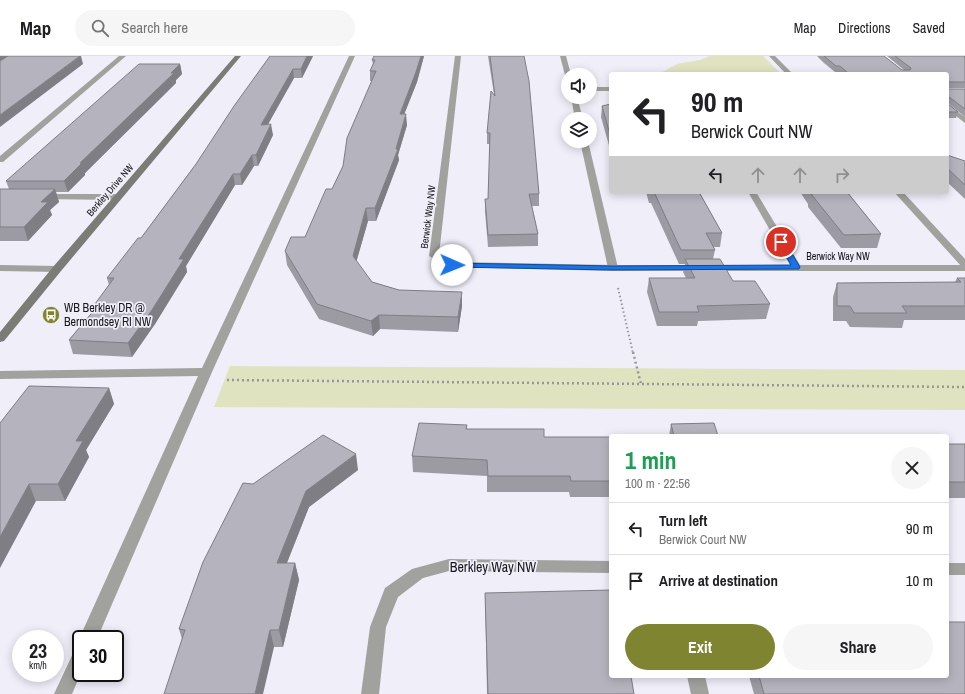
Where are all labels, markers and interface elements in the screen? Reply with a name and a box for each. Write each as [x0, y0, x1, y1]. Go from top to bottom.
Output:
search box [75, 10, 355, 46]
text: Map [20, 15, 51, 41]
icon: search [89, 17, 111, 39]
text: Search here [121, 17, 188, 38]
text: Map [794, 19, 816, 37]
text: Directions [838, 19, 890, 37]
text: Saved [912, 19, 945, 37]
map controls [561, 68, 597, 148]
button: sound [561, 68, 597, 104]
text: 90 m [691, 83, 743, 121]
icon: left [625, 88, 677, 140]
button: layers [561, 112, 597, 148]
text: Berwick Court NW [691, 119, 812, 144]
street label: Berkley Drive NW [84, 161, 136, 219]
icon: left [705, 164, 727, 186]
icon: ahead [747, 164, 769, 186]
icon: ahead [789, 164, 811, 186]
icon: right [831, 164, 853, 186]
street label: Berwick Way NW [418, 184, 438, 249]
pin [764, 225, 798, 259]
icon: arrive [770, 231, 792, 253]
position arrow [431, 244, 473, 286]
street label: Berwick Way NW [806, 250, 870, 263]
place label: WB Berkley DR @ Bermondsey RI NW [64, 300, 152, 330]
bus stop icon: WB Berkley DR @ Bermondsey RI NW [41, 305, 61, 325]
text: 1 min [625, 444, 676, 476]
button: close [891, 447, 933, 489]
text: 100 m · 22:56 [625, 475, 690, 492]
text: Turn left [659, 510, 707, 531]
icon: left [625, 518, 647, 540]
text: 90 m [906, 518, 933, 539]
text: Berwick Court NW [659, 531, 747, 548]
street label: Berkley Way NW [450, 558, 536, 576]
icon: arrive [625, 570, 647, 592]
text: Arrive at destination [659, 570, 778, 591]
text: 10 m [906, 570, 933, 591]
button: Exit [625, 624, 775, 670]
button: Share [783, 624, 933, 670]
speed limit sign: 30 [72, 630, 124, 682]
text: 23 [29, 637, 47, 664]
text: km/h [29, 659, 47, 672]

